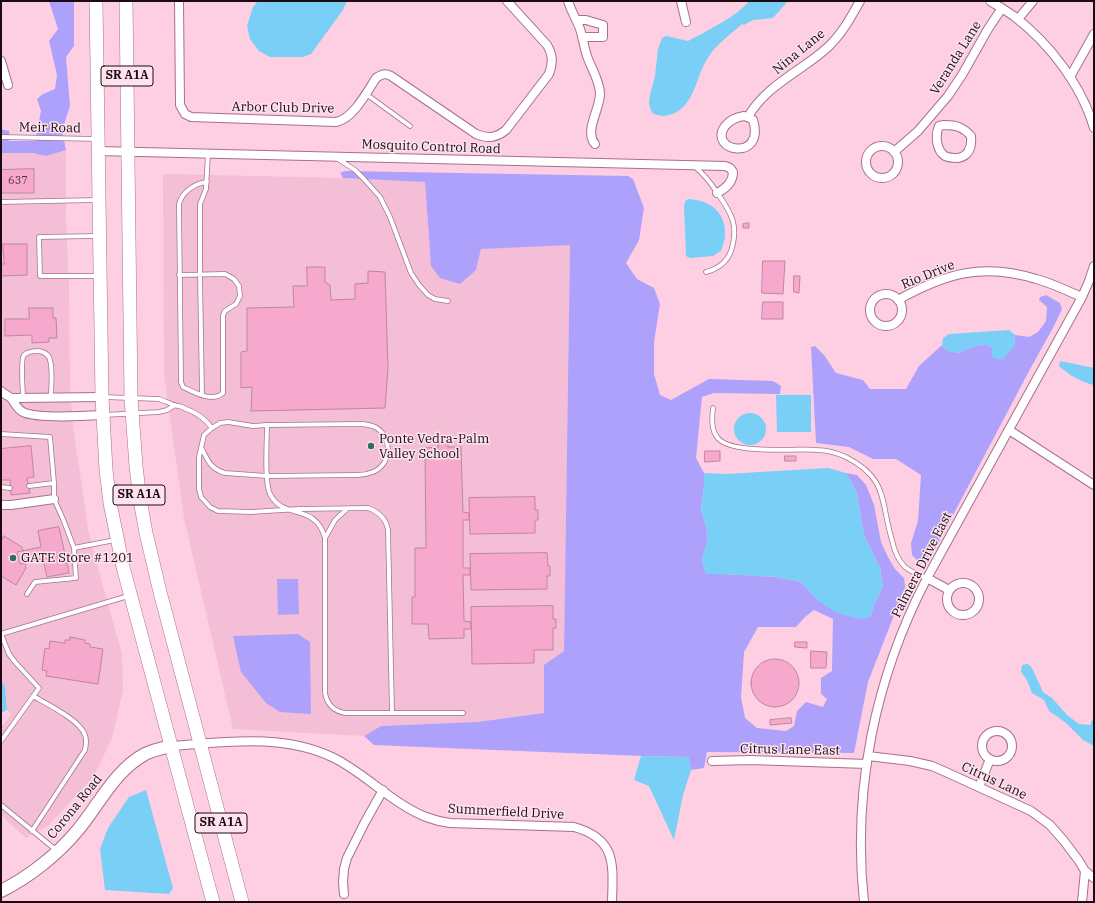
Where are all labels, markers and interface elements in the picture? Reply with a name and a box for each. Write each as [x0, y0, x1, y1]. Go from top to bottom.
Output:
street label: Veranda Lane [927, 18, 985, 98]
street label: Nina Lane [770, 26, 828, 78]
road number: SR A1A [101, 66, 153, 86]
street label: Arbor Club Drive [232, 99, 334, 117]
street label: Meir Road [19, 120, 81, 136]
street label: Mosquito Control Road [361, 137, 501, 157]
house number: 637 [8, 174, 28, 188]
street label: Rio Drive [899, 257, 957, 293]
place label: Ponte Vedra-Palm Valley School [379, 431, 489, 462]
marker: Ponte Vedra-Palm Valley School [366, 441, 376, 451]
road number: SR A1A [113, 485, 165, 505]
street label: Palmera Drive East [889, 510, 955, 620]
place label: GATE Store #1201 [21, 550, 134, 566]
marker: GATE Store #1201 [8, 553, 18, 563]
street label: Citrus Lane East [740, 741, 840, 759]
street label: Citrus Lane [959, 759, 1029, 803]
street label: Corona Road [44, 772, 106, 842]
street label: Summerfield Drive [448, 801, 564, 823]
road number: SR A1A [195, 813, 247, 833]

